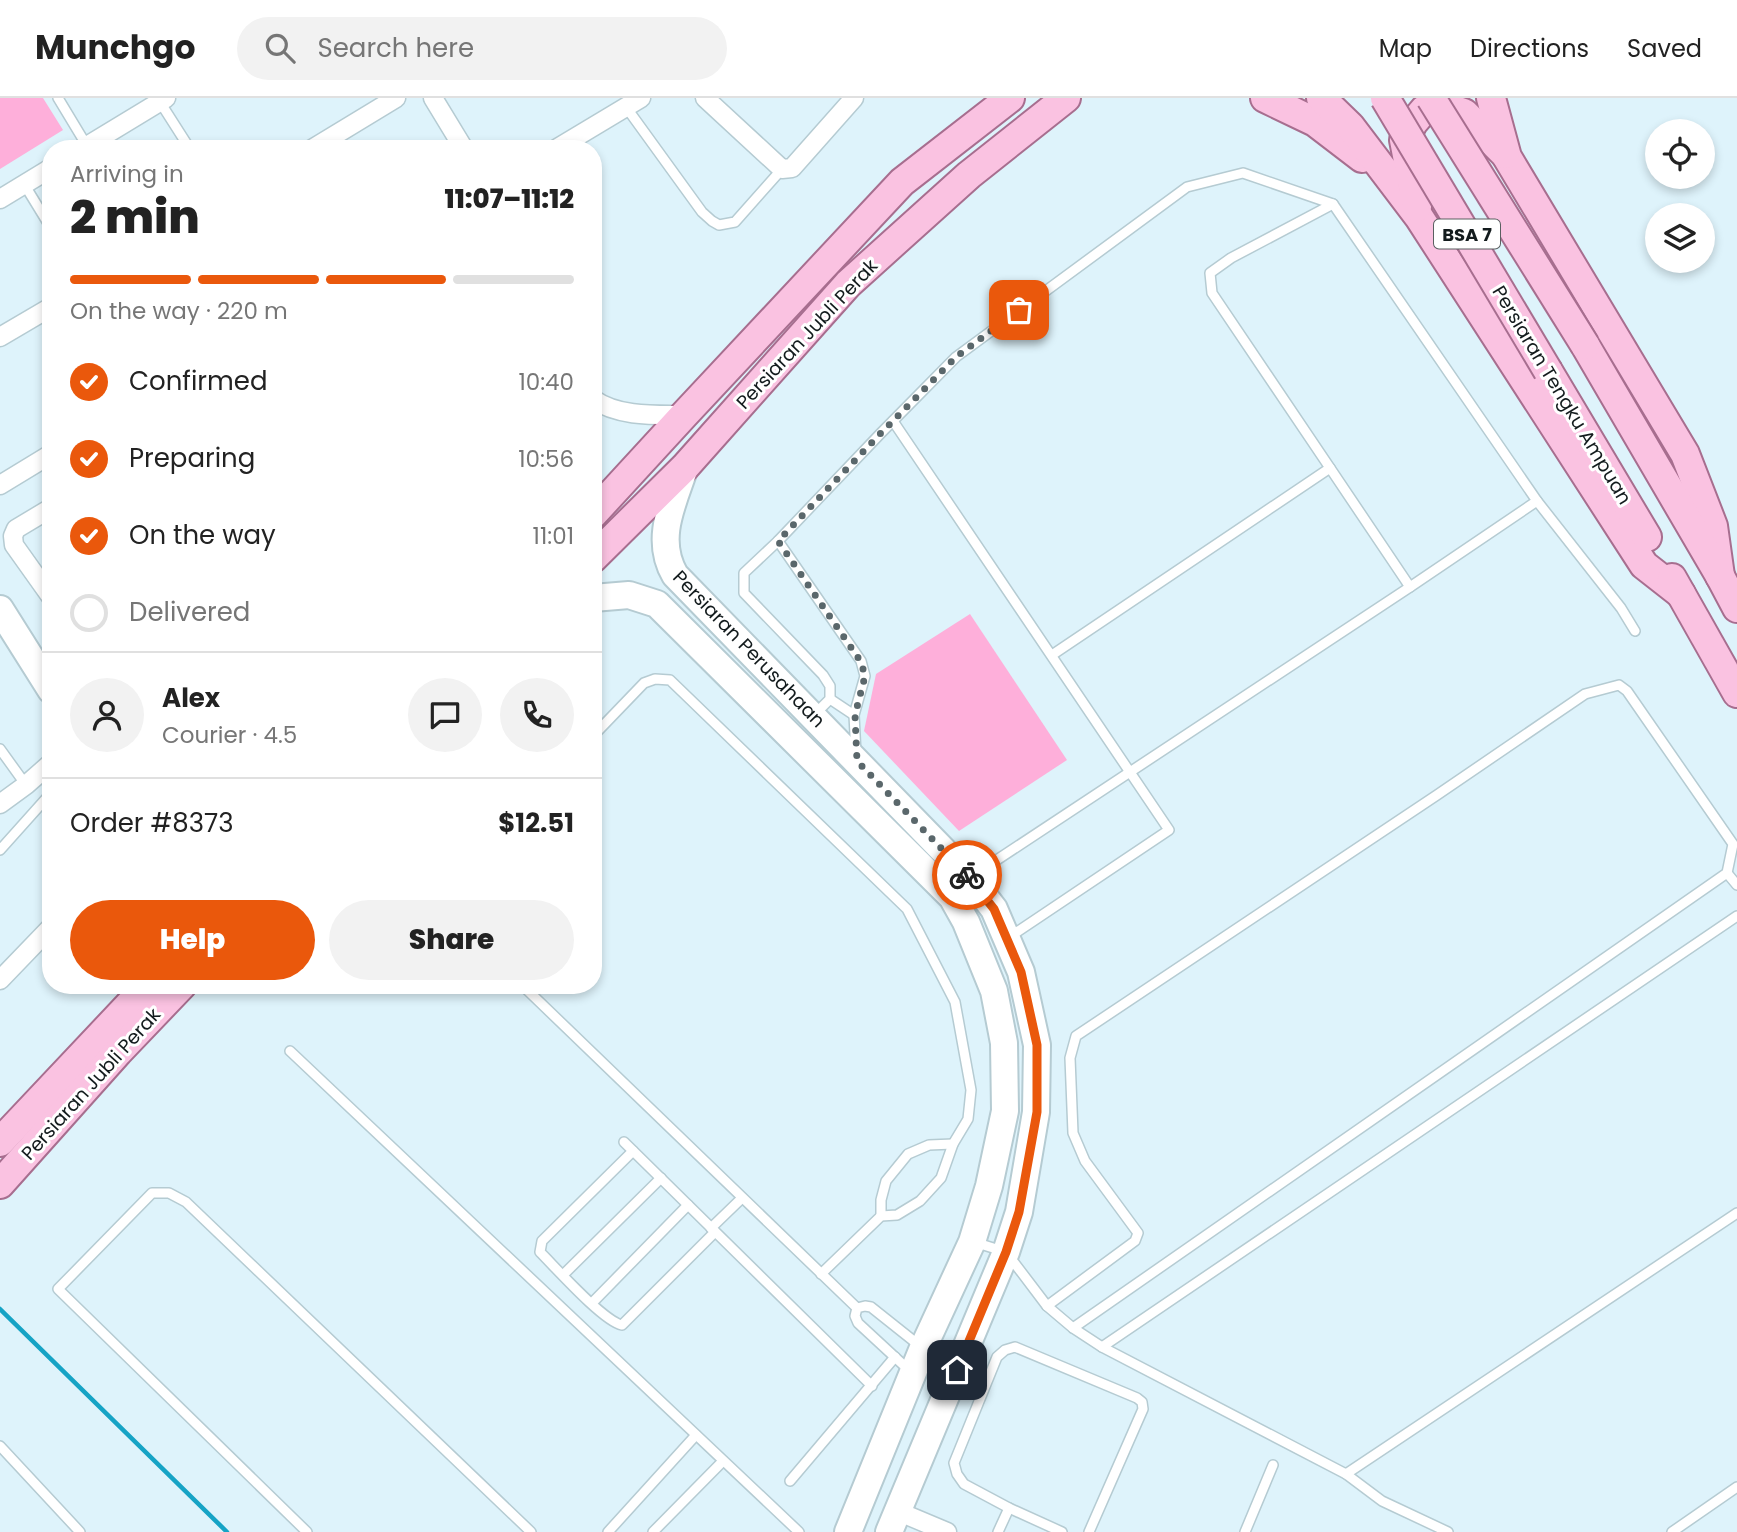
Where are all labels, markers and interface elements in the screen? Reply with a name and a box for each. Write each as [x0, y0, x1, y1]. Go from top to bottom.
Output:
search box [237, 17, 727, 80]
text: Munchgo [35, 24, 195, 71]
icon: search [261, 29, 299, 67]
text: Search here [317, 30, 474, 66]
text: Map [1379, 32, 1432, 65]
text: Directions [1470, 32, 1589, 65]
text: Saved [1627, 32, 1702, 65]
map controls [1645, 119, 1715, 273]
button: locate [1645, 119, 1715, 189]
text: Arriving in [70, 158, 184, 190]
text: 11:07–11:12 [445, 181, 574, 217]
text: 2 min [70, 185, 200, 249]
button: layers [1645, 203, 1715, 273]
road number: BSA 7 [1434, 219, 1500, 248]
street label: Persiaran Jubli Perak [730, 253, 884, 415]
pin [989, 280, 1049, 340]
street label: Persiaran Tengku Ampuan [1486, 280, 1638, 510]
icon: bag [1000, 291, 1038, 329]
text: On the way · 220 m [70, 295, 288, 327]
icon: check [70, 363, 108, 401]
text: Confirmed [129, 363, 267, 399]
text: 10:40 [518, 366, 574, 398]
icon: check [70, 440, 108, 478]
text: Preparing [129, 440, 255, 476]
text: 10:56 [518, 443, 574, 475]
icon: check [70, 517, 108, 555]
text: On the way [129, 517, 276, 553]
text: 11:01 [533, 520, 574, 552]
street label: Persiaran Perusahaan [667, 564, 831, 734]
text: Delivered [129, 594, 250, 630]
button: person [70, 678, 144, 752]
button: chat [408, 678, 482, 752]
button: phone [500, 678, 574, 752]
text: Alex [162, 680, 220, 716]
text: Courier · 4.5 [162, 719, 297, 751]
text: Order #8373 [70, 805, 234, 841]
text: $12.51 [498, 805, 574, 841]
courier [932, 840, 1002, 910]
icon: bike [948, 856, 986, 894]
button: Help [70, 900, 315, 980]
button: Share [329, 900, 574, 980]
street label: Persiaran Jubli Perak [15, 1002, 167, 1166]
pin [927, 1340, 987, 1400]
icon: home [938, 1351, 976, 1389]

